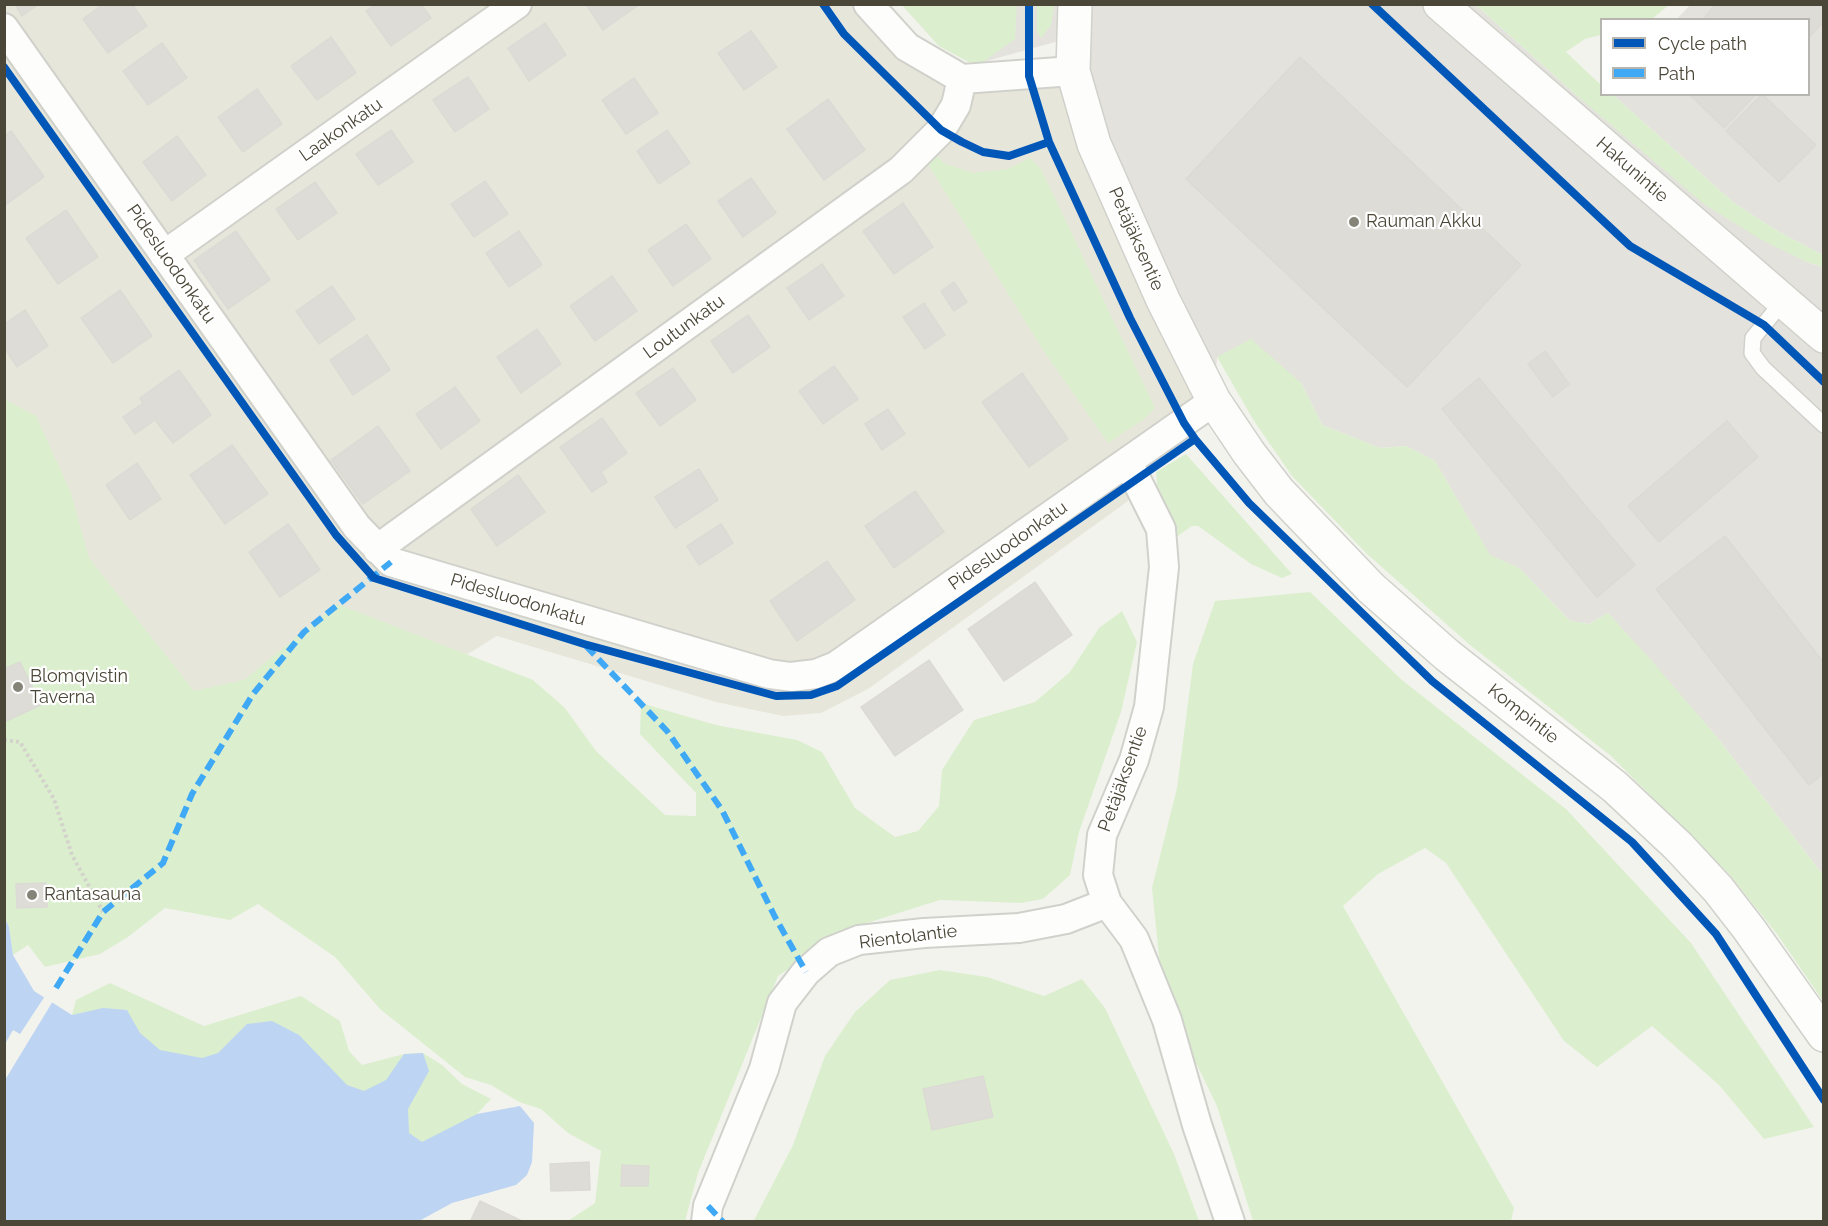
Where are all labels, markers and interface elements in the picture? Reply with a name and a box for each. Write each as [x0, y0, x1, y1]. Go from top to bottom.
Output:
legend [1600, 18, 1810, 96]
text: Cycle path [1658, 33, 1747, 54]
text: Path [1658, 63, 1695, 84]
street label: Laakonkatu [295, 94, 387, 166]
street label: Hakunintie [1591, 133, 1673, 207]
street label: Petäjäksentie [1104, 184, 1168, 294]
street label: Pidesluodonkatu [122, 200, 220, 328]
place label: Rauman Akku [1366, 211, 1481, 233]
marker: Rauman Akku [1347, 215, 1361, 229]
street label: Loutunkatu [639, 290, 729, 364]
street label: Pidesluodonkatu [944, 497, 1072, 595]
street label: Pidesluodonkatu [448, 569, 588, 631]
place label: Blomqvistin Taverna [30, 666, 128, 708]
marker: Blomqvistin Taverna [11, 680, 25, 694]
street label: Kompintie [1483, 680, 1563, 748]
street label: Petäjäksentie [1094, 723, 1152, 835]
place label: Rantasauna [44, 884, 141, 906]
marker: Rantasauna [25, 888, 39, 902]
street label: Rientolantie [858, 920, 958, 954]

